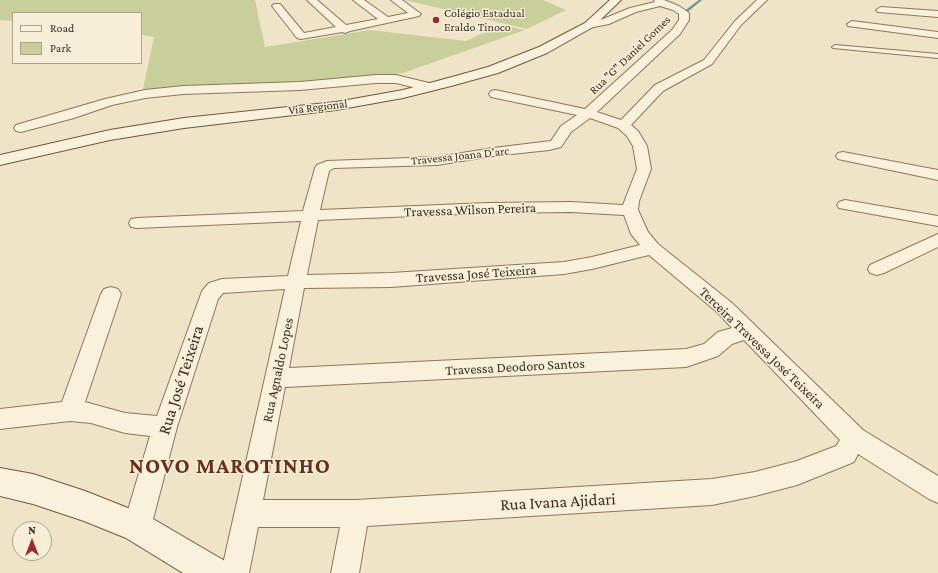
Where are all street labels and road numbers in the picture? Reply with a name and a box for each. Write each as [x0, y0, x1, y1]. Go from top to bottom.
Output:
street label: Rua "G" Daniel Gomes [586, 13, 674, 97]
street label: Via Regional [288, 96, 348, 118]
street label: Travessa Joana D'arc [410, 144, 510, 168]
street label: Travessa Wilson Pereira [404, 199, 536, 221]
street label: Travessa José Teixeira [415, 261, 537, 287]
street label: Terceira Travessa José Teixeira [696, 284, 828, 412]
street label: Rua Agnaldo Lopes [259, 316, 297, 424]
street label: Rua José Teixeira [154, 323, 208, 437]
street label: Travessa Deodoro Santos [445, 355, 585, 379]
street label: Rua Ivana Ajidari [500, 489, 616, 515]

